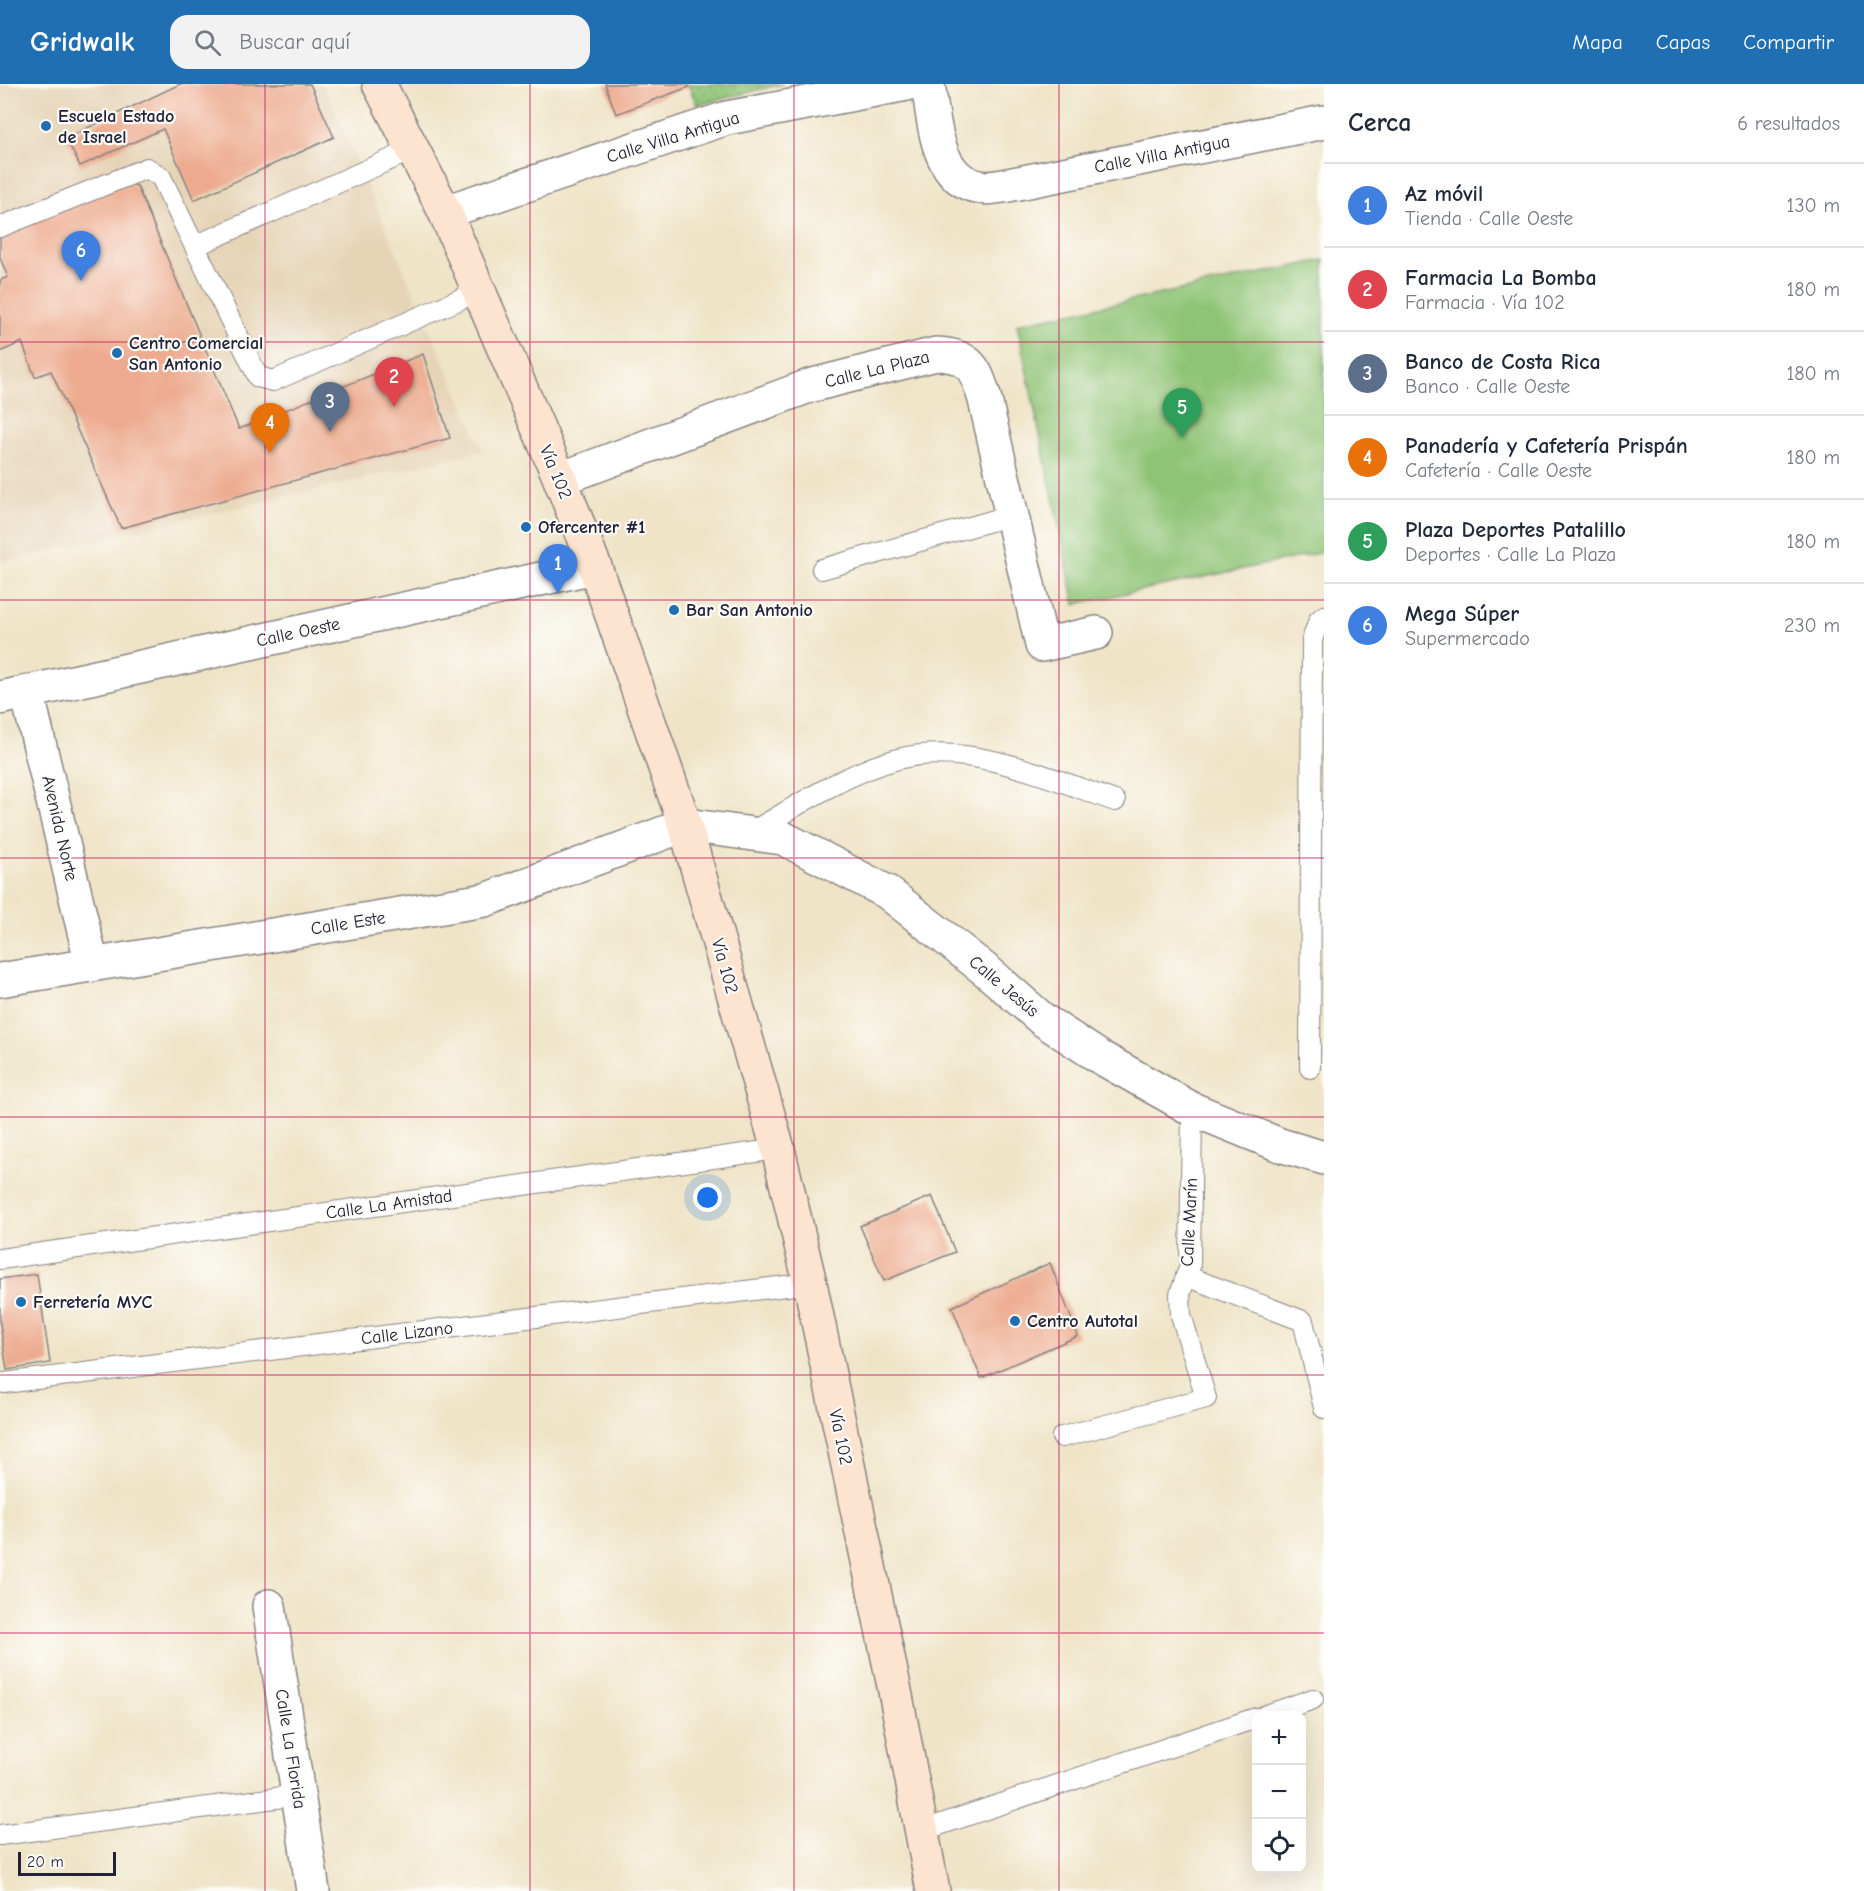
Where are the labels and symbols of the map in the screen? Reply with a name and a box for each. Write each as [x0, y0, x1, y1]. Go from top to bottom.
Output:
place label: Escuela Estado de Israel [58, 106, 174, 148]
street label: Calle Villa Antigua [604, 107, 742, 168]
marker: Escuela Estado de Israel [39, 119, 53, 133]
street label: Calle Villa Antigua [1092, 131, 1232, 178]
pin: 6 [62, 232, 100, 281]
place label: Centro Comercial San Antonio [129, 333, 263, 375]
marker: Centro Comercial San Antonio [110, 346, 124, 360]
street label: Calle La Plaza [823, 346, 932, 393]
pin: 2 [374, 358, 414, 407]
pin: 3 [310, 382, 350, 432]
pin: 5 [1162, 388, 1202, 438]
pin: 4 [250, 404, 290, 453]
street label: Vía 102 [535, 442, 576, 502]
place label: Ofercenter #1 [538, 517, 645, 538]
marker: Ofercenter #1 [519, 520, 533, 534]
pin: 1 [538, 544, 578, 594]
place label: Bar San Antonio [686, 600, 813, 621]
marker: Bar San Antonio [667, 603, 681, 617]
street label: Calle Oeste [254, 613, 342, 652]
street label: Avenida Norte [37, 773, 82, 883]
street label: Calle Este [309, 907, 387, 940]
street label: Vía 102 [707, 936, 742, 996]
street label: Calle Jesús [964, 951, 1043, 1022]
street label: Calle Marín [1177, 1177, 1202, 1267]
your location [693, 1183, 722, 1212]
street label: Calle La Amistad [324, 1185, 454, 1224]
place label: Ferretería MYC [33, 1292, 153, 1313]
marker: Ferretería MYC [14, 1295, 28, 1309]
place label: Centro Autotal [1027, 1311, 1138, 1332]
marker: Centro Autotal [1008, 1314, 1022, 1328]
street label: Calle Lizano [360, 1317, 454, 1350]
street label: Vía 102 [824, 1407, 857, 1467]
street label: Calle La Florida [271, 1688, 310, 1811]
scale bar [18, 1849, 116, 1876]

